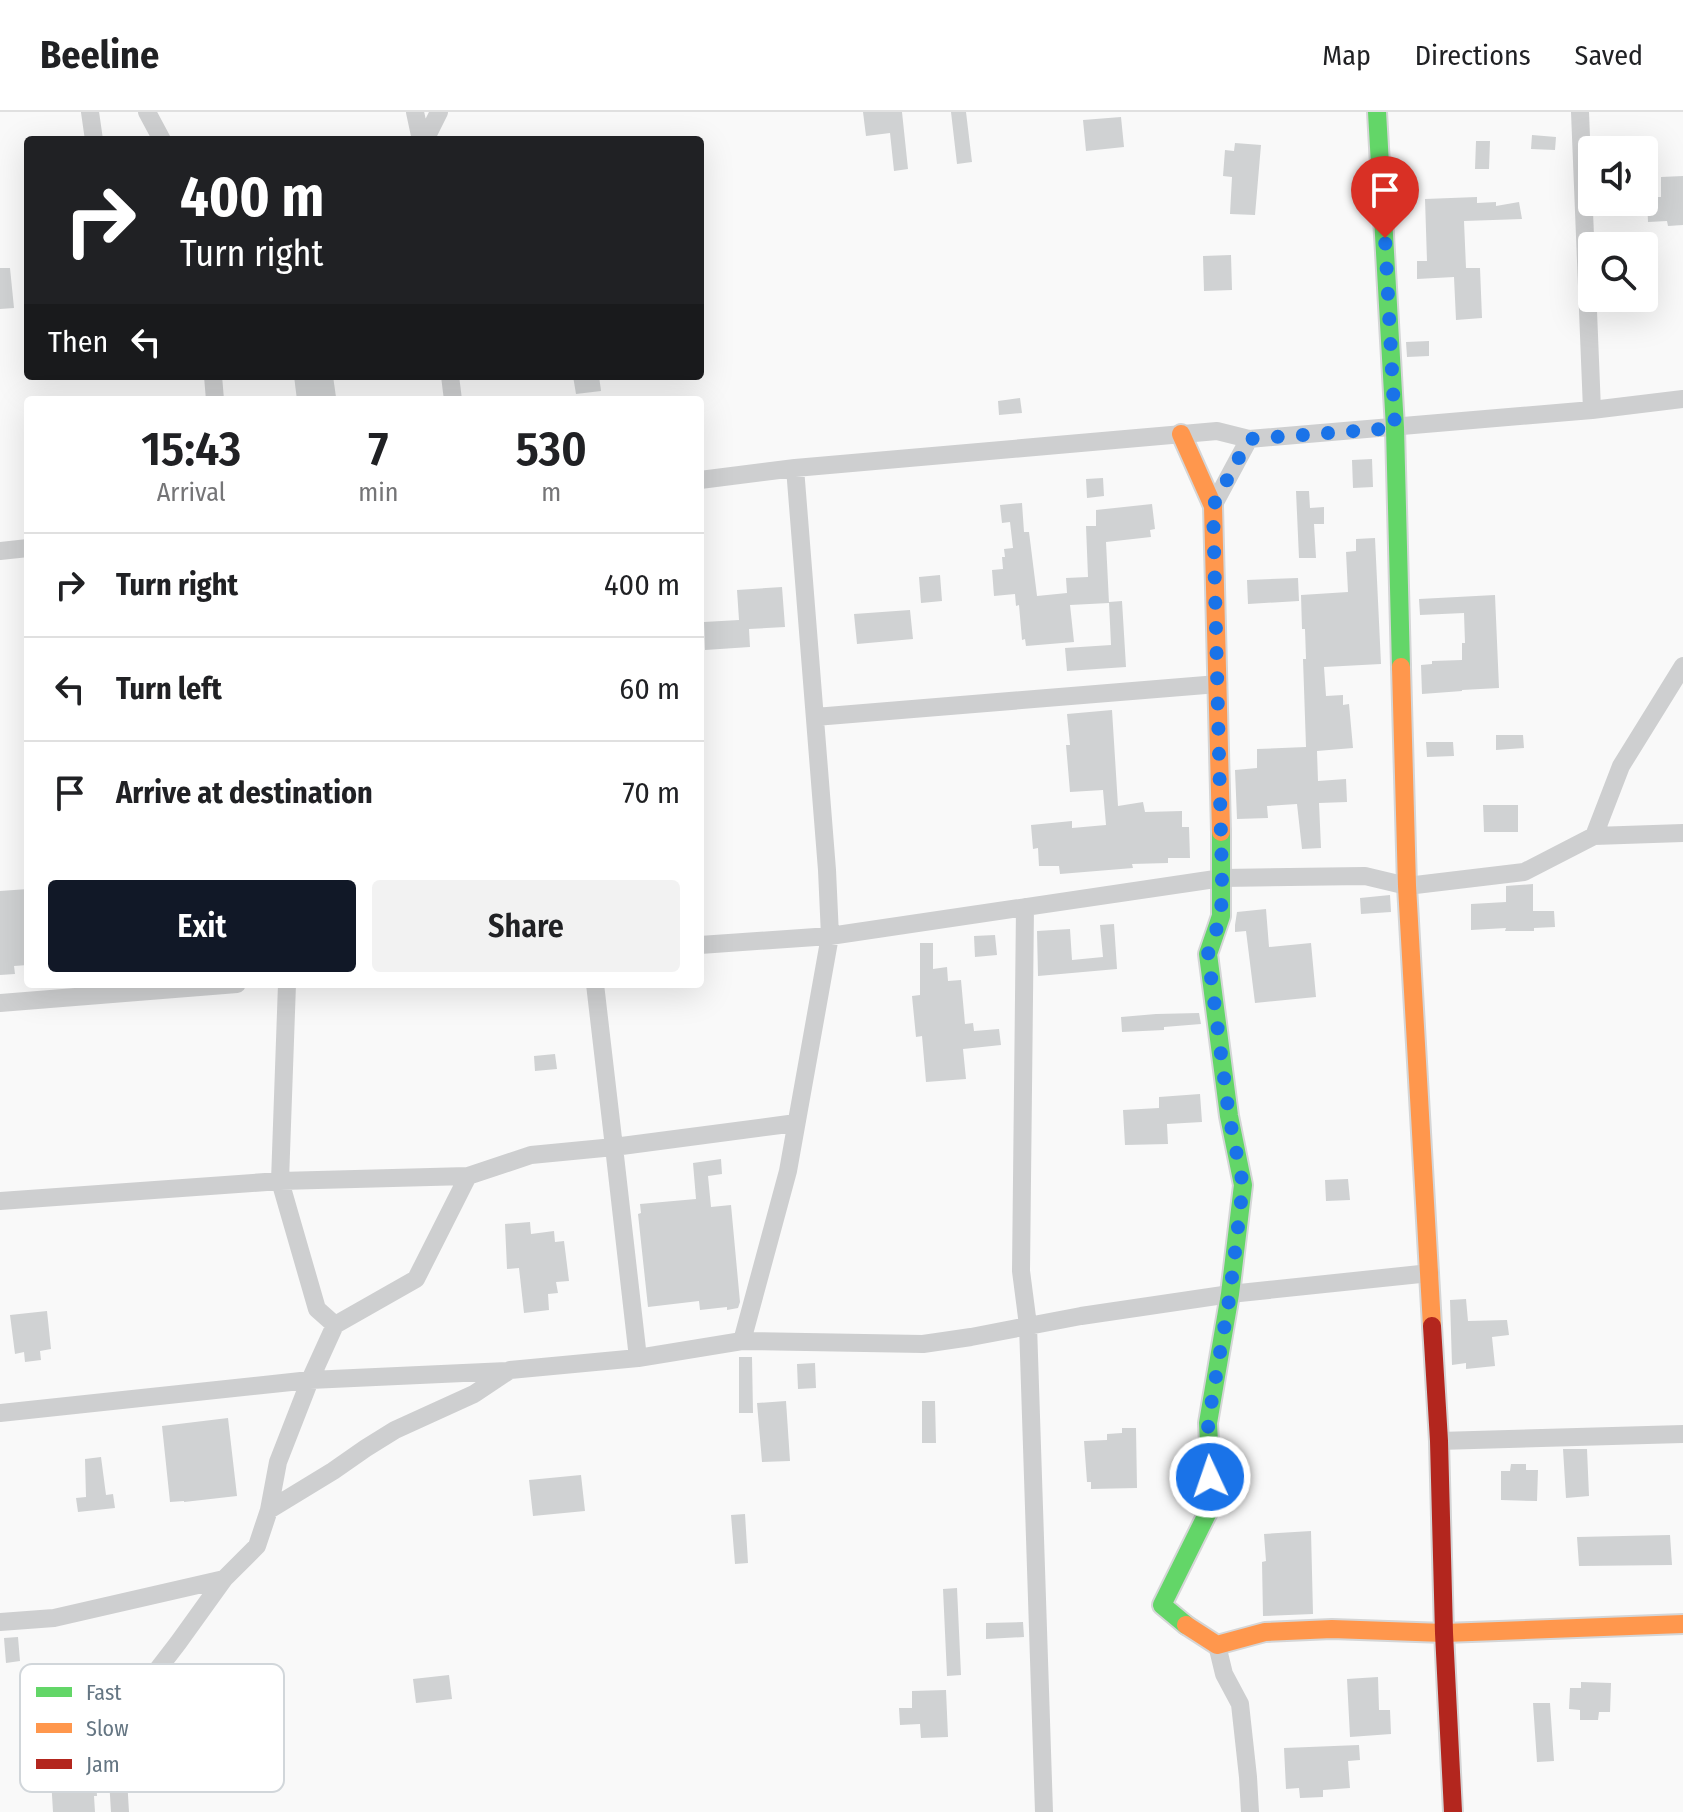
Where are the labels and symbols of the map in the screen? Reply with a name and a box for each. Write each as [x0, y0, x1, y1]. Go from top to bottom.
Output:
pin [1351, 156, 1419, 238]
position arrow [1168, 1435, 1252, 1519]
legend [20, 1664, 284, 1792]
text: Fast [86, 1679, 122, 1706]
text: Slow [86, 1715, 129, 1742]
text: Jam [86, 1751, 120, 1778]

